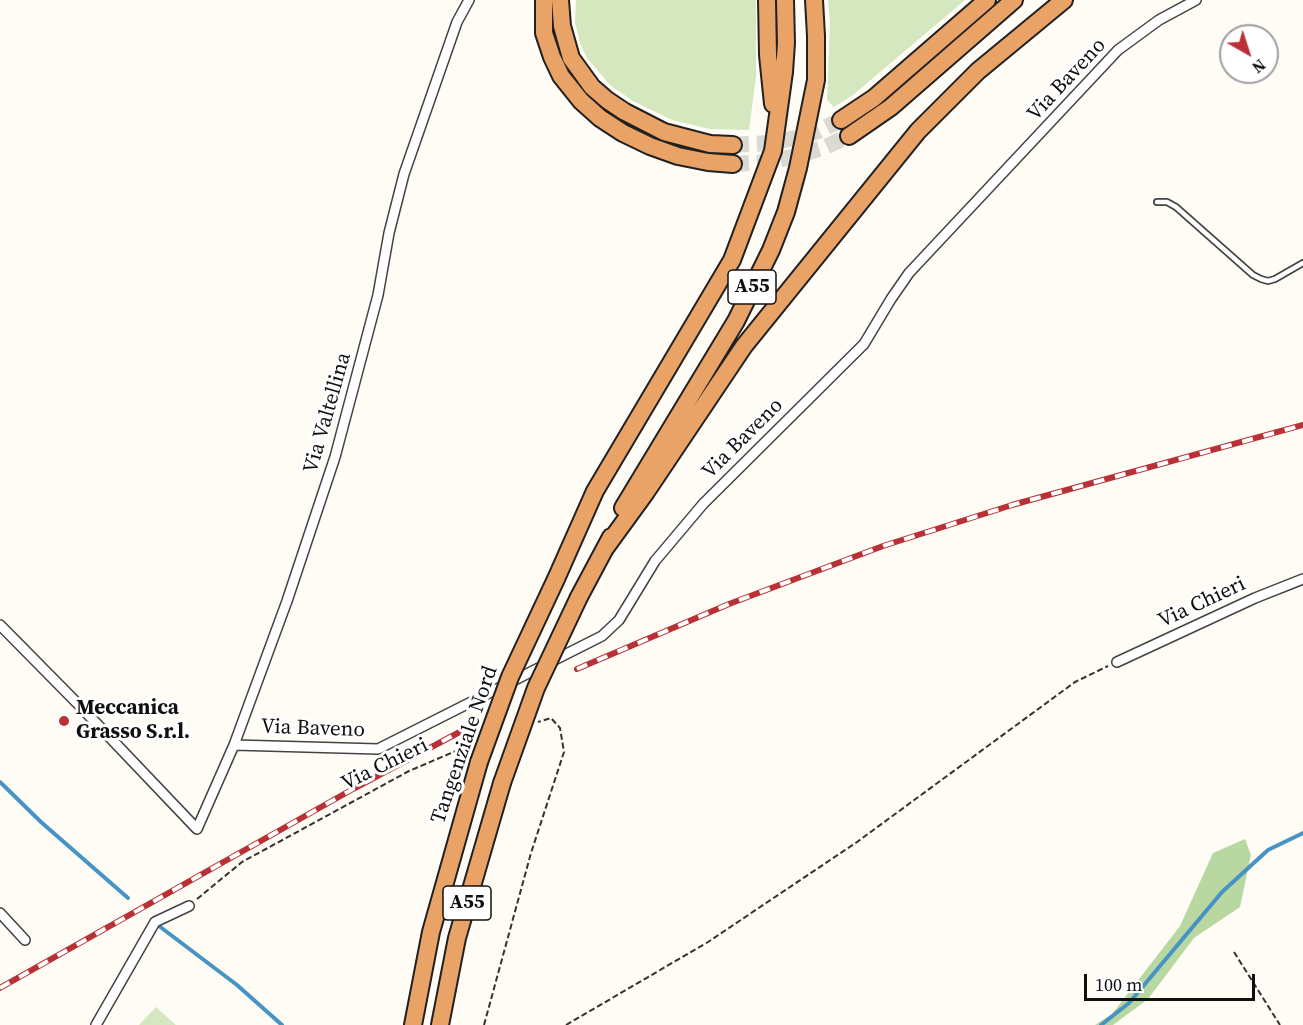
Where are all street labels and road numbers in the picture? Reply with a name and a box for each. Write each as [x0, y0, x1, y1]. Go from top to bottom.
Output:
street label: Via Baveno [1022, 33, 1112, 127]
road number: A55 [728, 270, 776, 304]
street label: Via Valtellina [299, 350, 357, 476]
street label: Via Baveno [697, 393, 789, 485]
street label: Via Chieri [1154, 572, 1250, 634]
street label: Tangenziale Nord [426, 663, 504, 827]
street label: Via Baveno [261, 715, 365, 743]
street label: Via Chieri [338, 733, 432, 797]
road number: A55 [443, 886, 491, 920]

